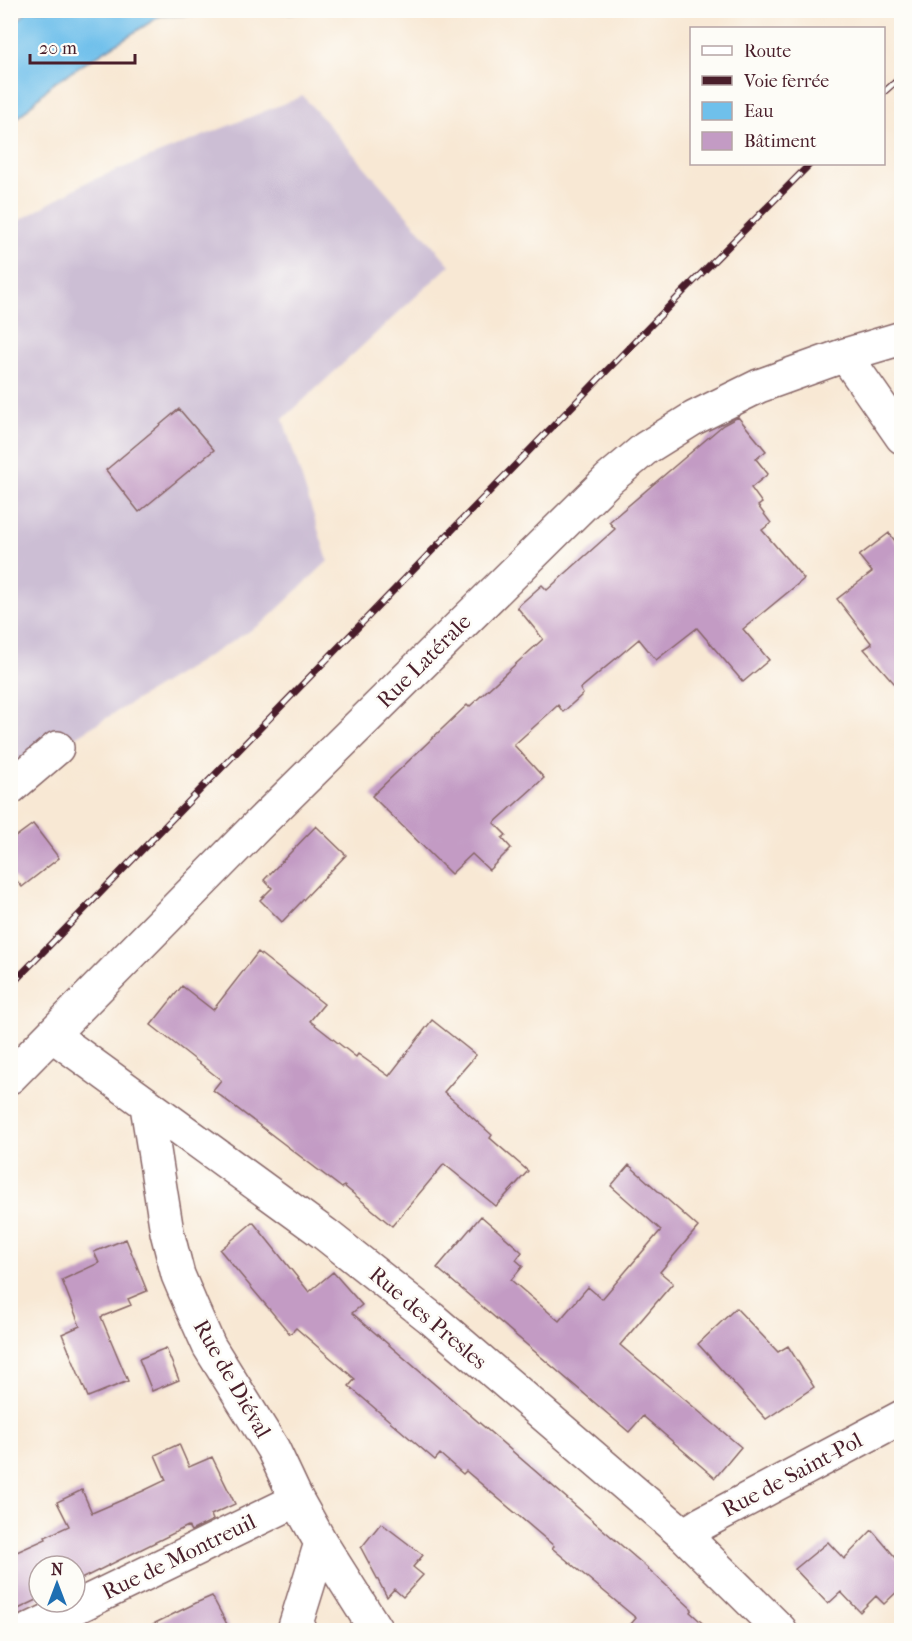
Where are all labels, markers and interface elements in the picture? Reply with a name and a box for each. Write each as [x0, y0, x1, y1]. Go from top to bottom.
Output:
scale bar [30, 27, 135, 65]
legend [690, 27, 885, 165]
text: 20 m [39, 38, 77, 59]
text: Route [744, 41, 791, 62]
text: Voie ferrée [743, 71, 829, 92]
text: Eau [744, 101, 773, 122]
text: Bâtiment [744, 131, 817, 152]
street label: Rue Latérale [372, 609, 476, 713]
street label: Rue des Presles [364, 1261, 492, 1375]
street label: Rue de Diéval [188, 1315, 276, 1443]
street label: Rue de Saint-Pol [717, 1427, 867, 1523]
street label: Rue de Montreuil [98, 1509, 260, 1605]
north arrow [27, 1554, 87, 1614]
text: N [51, 1560, 64, 1579]

